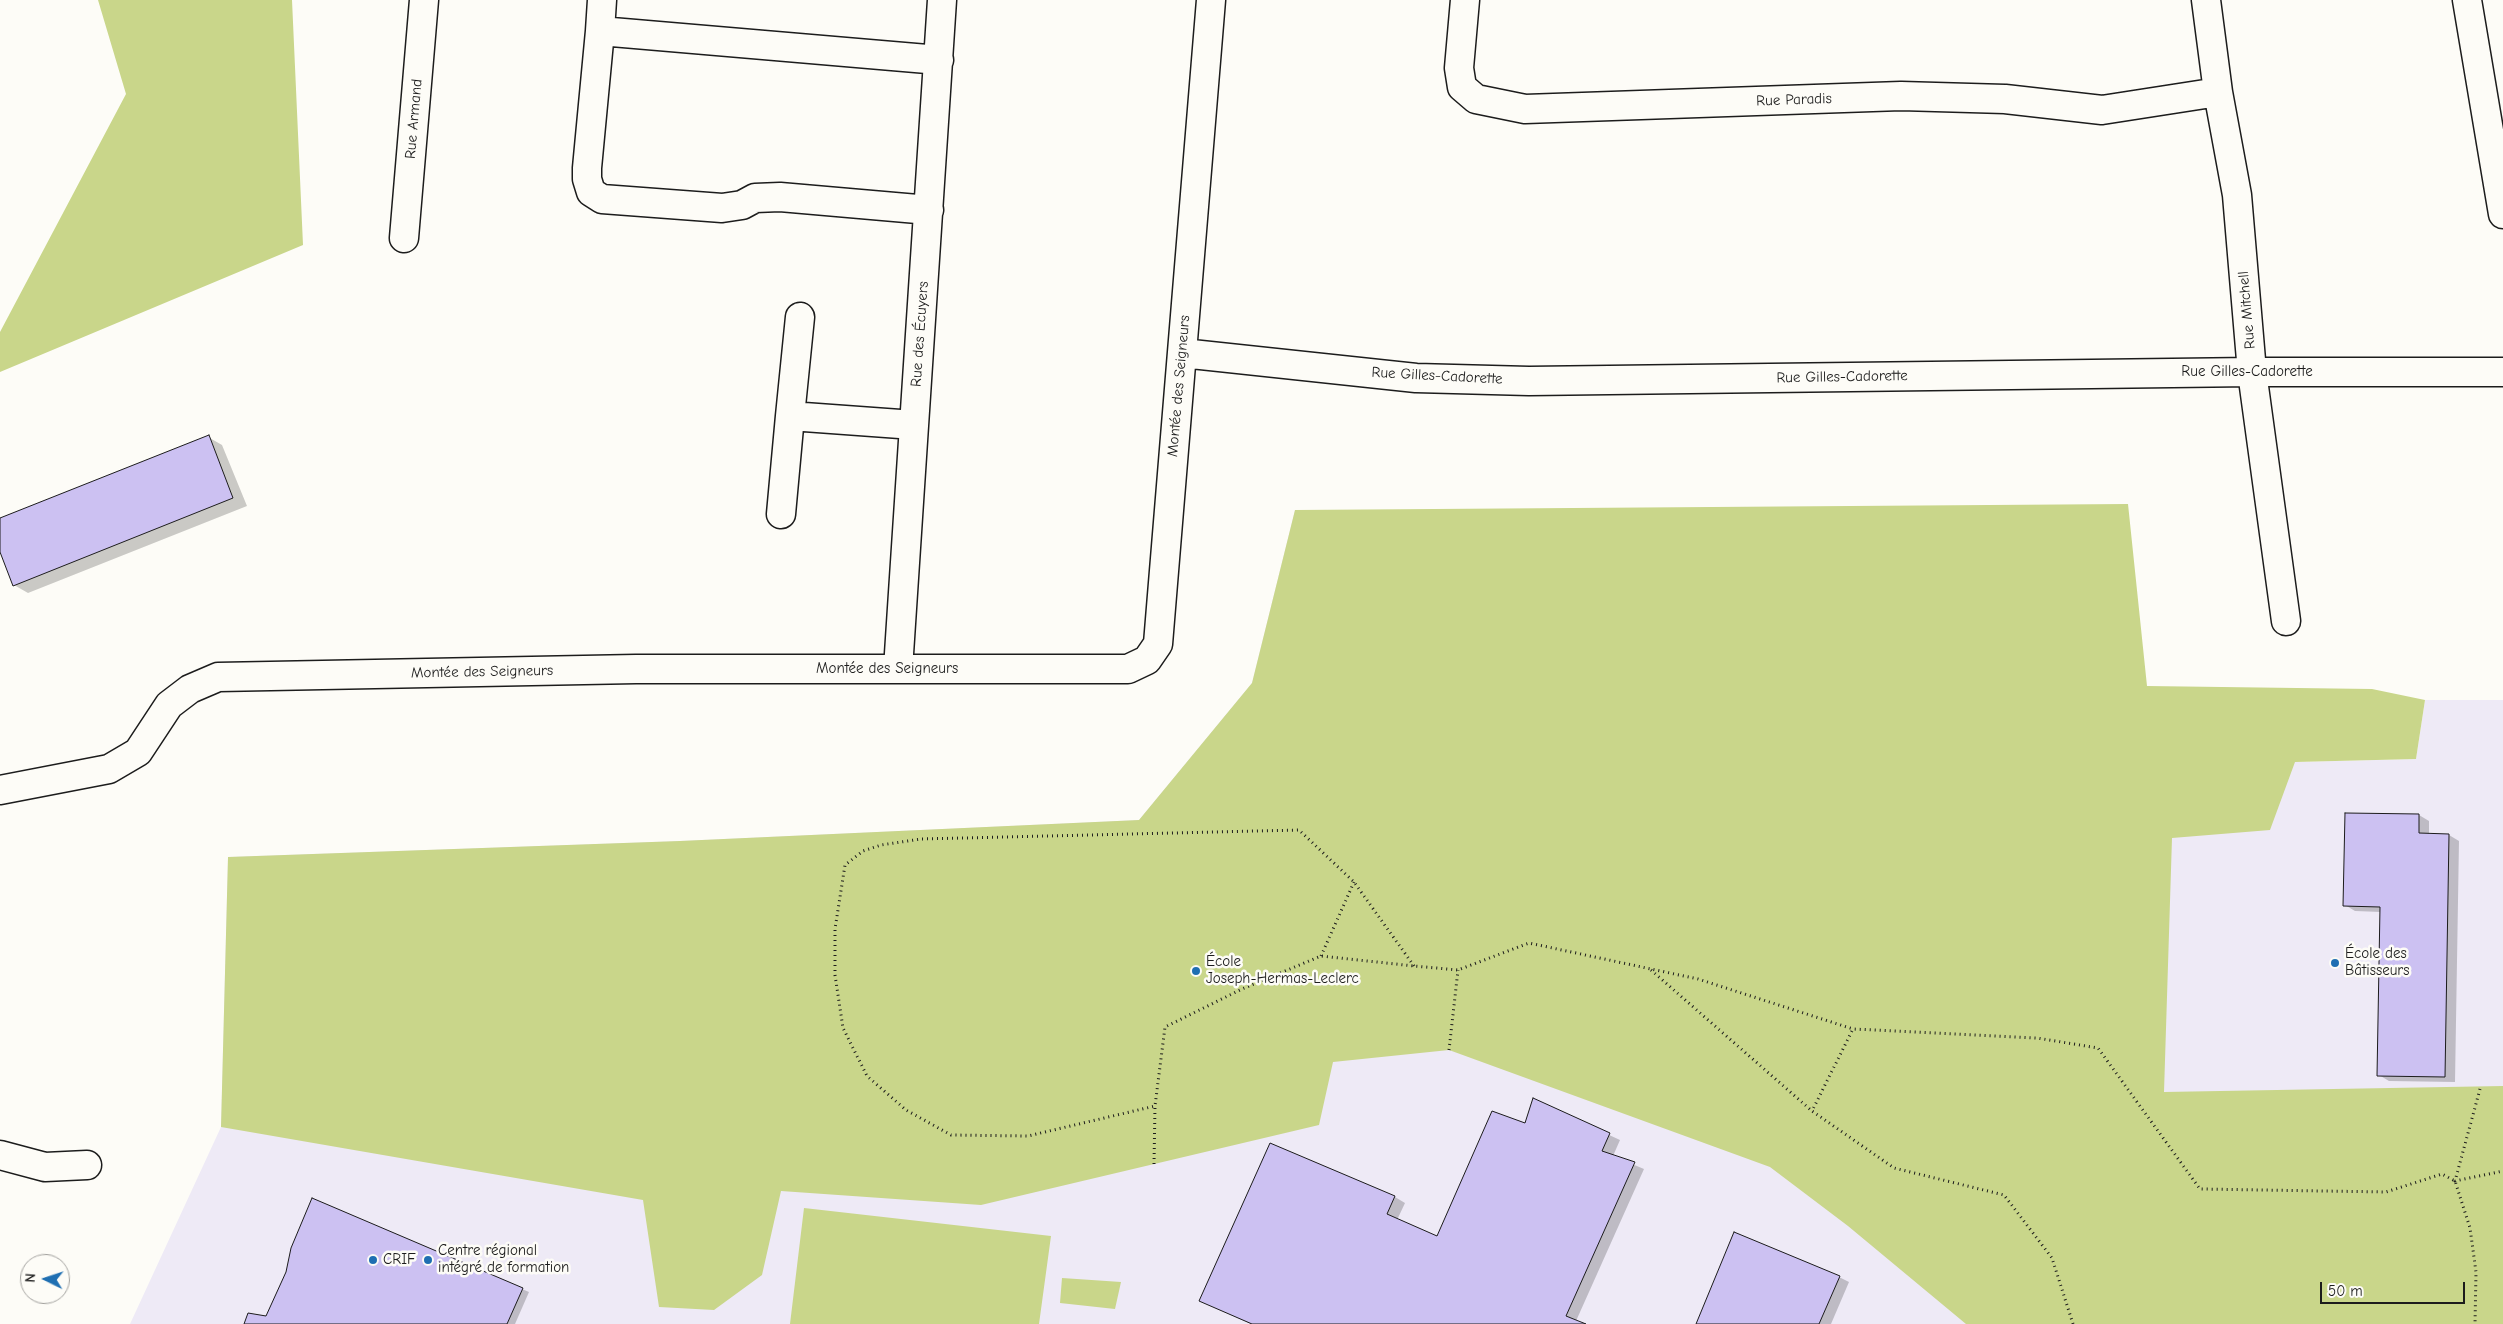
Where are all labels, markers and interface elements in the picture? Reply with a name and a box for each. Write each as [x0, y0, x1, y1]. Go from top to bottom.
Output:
street label: Rue Armand [402, 78, 426, 160]
street label: Rue Paradis [1756, 90, 1832, 110]
street label: Rue Mitchell [2235, 270, 2259, 350]
street label: Rue des Écuyers [907, 281, 933, 387]
street label: Montée des Seigneurs [1164, 314, 1194, 458]
street label: Rue Gilles-Cadorette [2181, 363, 2313, 381]
street label: Rue Gilles-Cadorette [1371, 364, 1503, 388]
street label: Rue Gilles-Cadorette [1776, 367, 1908, 387]
street label: Montée des Seigneurs [816, 660, 958, 678]
street label: Montée des Seigneurs [411, 662, 553, 682]
place label: École des Bâtisseurs [2345, 945, 2410, 980]
place label: École Joseph-Hermas-Leclerc [1206, 953, 1359, 988]
marker: École des Bâtisseurs [2329, 957, 2341, 969]
marker: École Joseph-Hermas-Leclerc [1190, 965, 1202, 977]
place label: Centre régional intégré de formation [438, 1242, 569, 1277]
place label: CRIF [383, 1251, 416, 1269]
north arrow [20, 1254, 70, 1304]
marker: CRIF [367, 1254, 379, 1266]
marker: Centre régional intégré de formation [422, 1254, 434, 1266]
scale bar [2323, 1272, 2468, 1304]
text: N [22, 1273, 39, 1283]
text: 50 m [2328, 1282, 2363, 1300]

